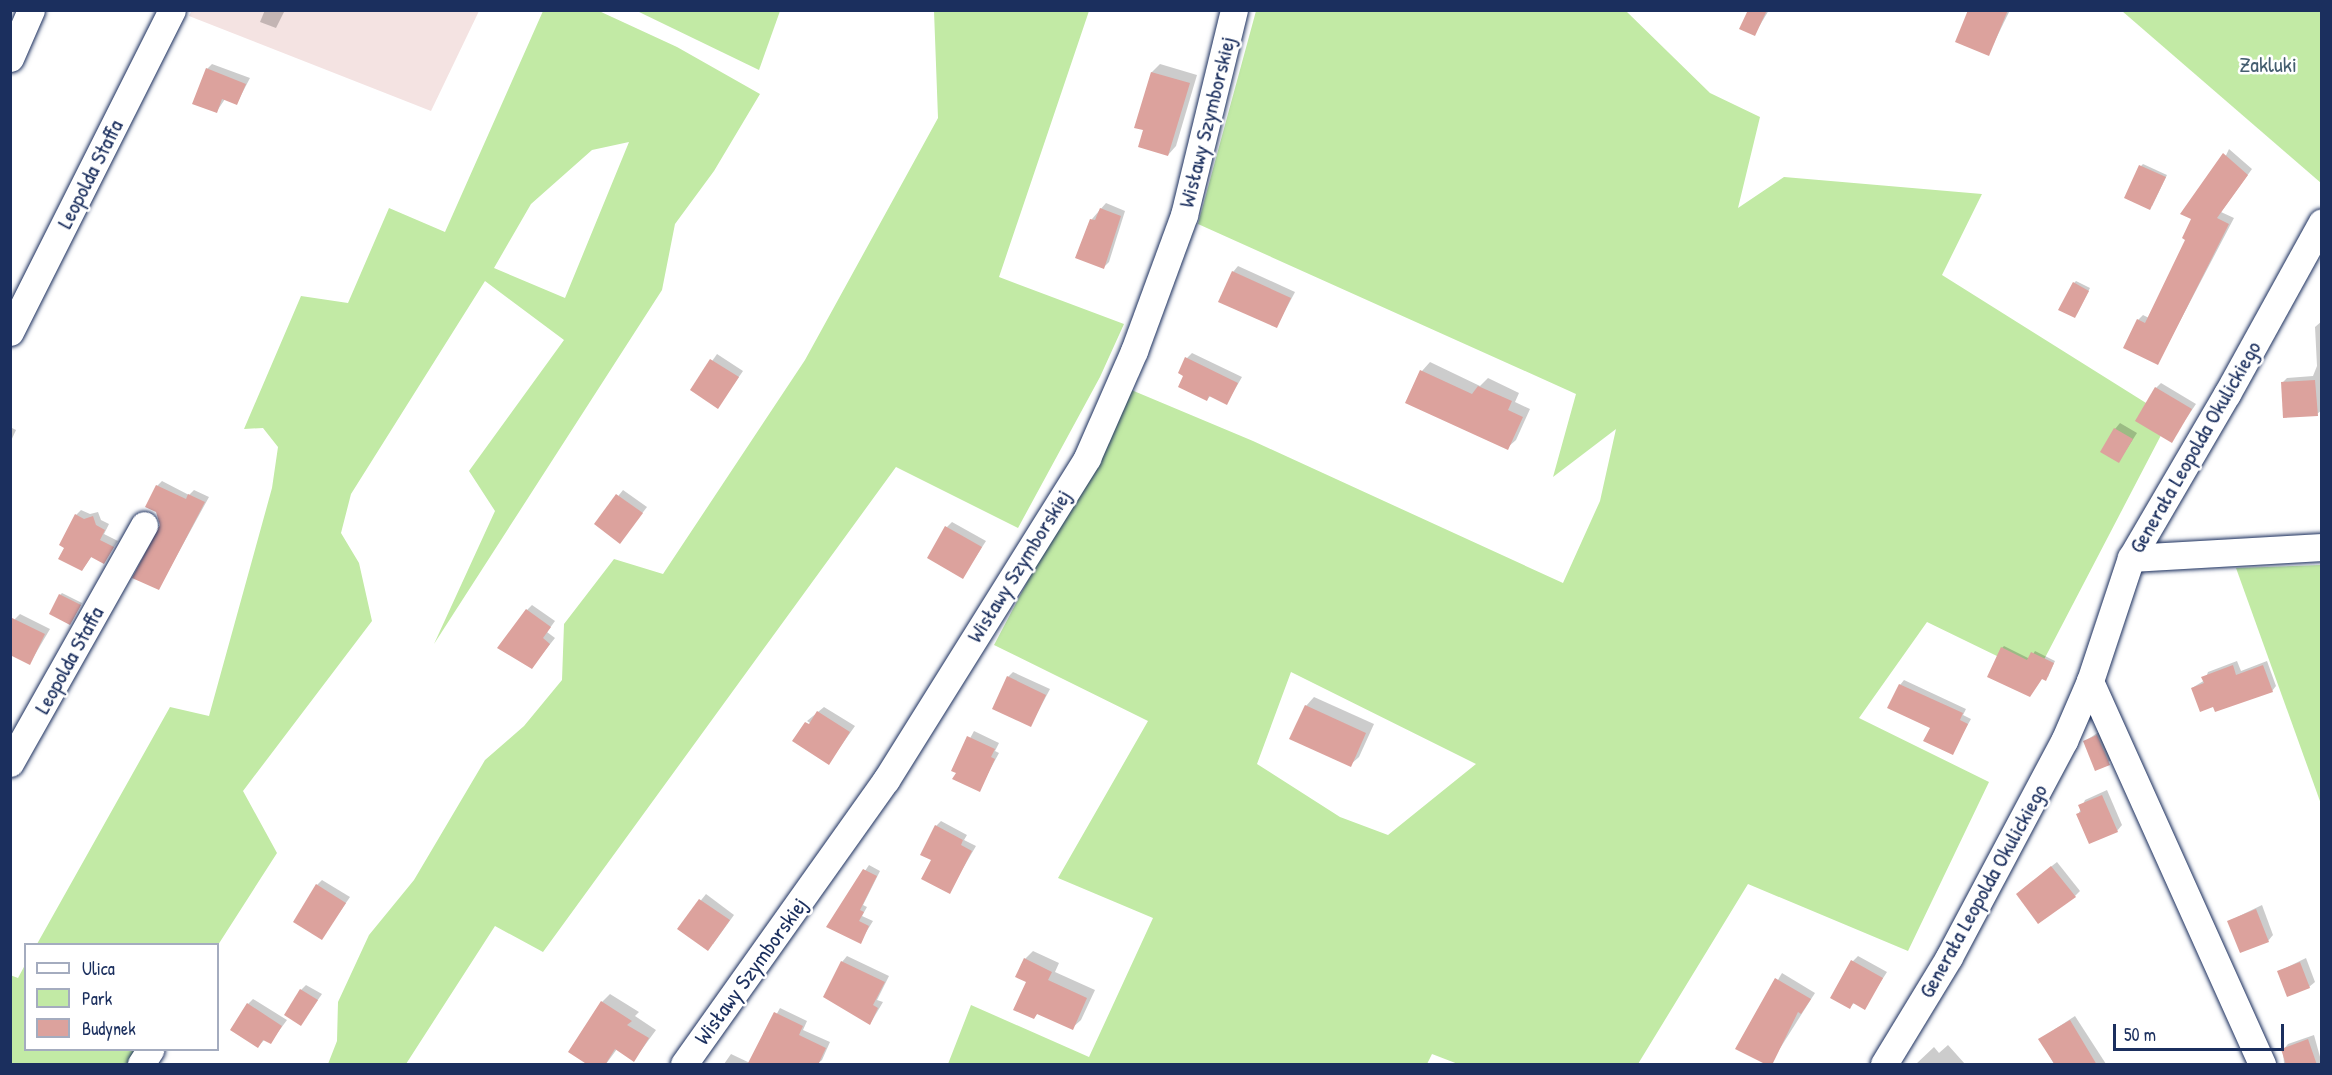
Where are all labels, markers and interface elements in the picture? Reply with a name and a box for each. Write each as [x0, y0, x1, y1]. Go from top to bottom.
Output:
street label: Wisławy Szymborskiej [1173, 34, 1241, 210]
park label: Zakluki [2239, 52, 2297, 78]
street label: Leopolda Staffa [51, 115, 129, 233]
street label: Generała Leopolda Okulickiego [2123, 336, 2267, 558]
street label: Wisławy Szymborskiej [961, 485, 1077, 647]
street label: Leopolda Staffa [29, 602, 109, 718]
street label: Generała Leopolda Okulickiego [1913, 780, 2053, 1002]
street label: Wisławy Szymborskiej [689, 892, 813, 1050]
legend [24, 943, 219, 1051]
text: Ulica [82, 956, 115, 981]
text: Park [82, 986, 112, 1011]
scale bar [2116, 1012, 2287, 1050]
text: Budynek [82, 1016, 136, 1041]
text: 50 m [2124, 1022, 2156, 1047]

